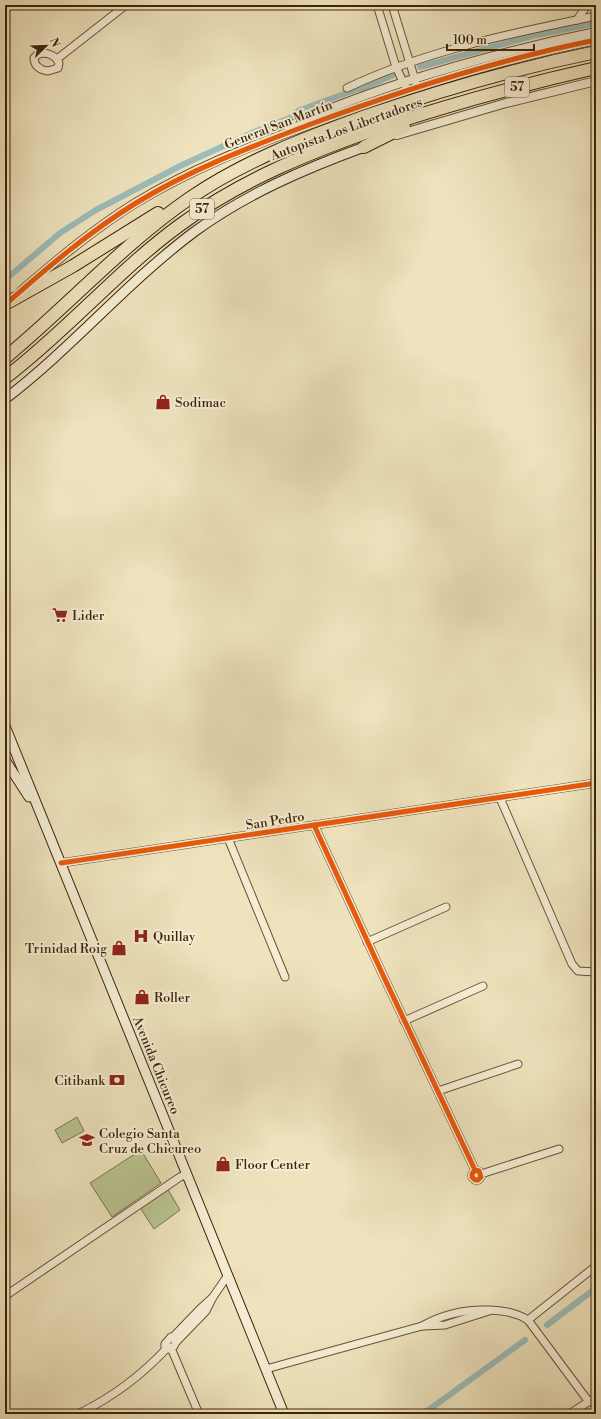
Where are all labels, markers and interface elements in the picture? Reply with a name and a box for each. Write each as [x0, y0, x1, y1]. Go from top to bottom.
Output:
north arrow [26, 26, 66, 66]
scale bar [447, 26, 534, 52]
text: 100 m [453, 33, 487, 48]
text: N [46, 36, 63, 49]
road number: 57 [505, 77, 529, 97]
street label: Autopista Los Libertadores [267, 94, 425, 164]
street label: General San Martín [222, 97, 335, 153]
road number: 57 [190, 199, 214, 219]
shop icon: Sodimac [154, 393, 172, 411]
place label: Sodimac [175, 395, 226, 411]
supermarket icon: Lider [51, 606, 69, 624]
place label: Lider [72, 608, 105, 624]
street label: San Pedro [245, 808, 306, 834]
hospital icon: Quillay [132, 927, 150, 945]
place label: Quillay [153, 929, 196, 945]
shop icon: Trinidad Roig [110, 939, 128, 957]
place label: Trinidad Roig [25, 941, 107, 957]
shop icon: Roller [133, 988, 151, 1006]
place label: Roller [154, 990, 190, 1006]
street label: Avenida Chicureo [129, 1013, 183, 1117]
bank icon: Citibank [108, 1071, 126, 1089]
place label: Citibank [55, 1073, 106, 1089]
place label: Colegio Santa Cruz de Chicureo [99, 1126, 201, 1157]
school or university icon: Colegio Santa Cruz de Chicureo [78, 1131, 96, 1149]
shop icon: Floor Center [214, 1155, 232, 1173]
place label: Floor Center [235, 1157, 311, 1173]

